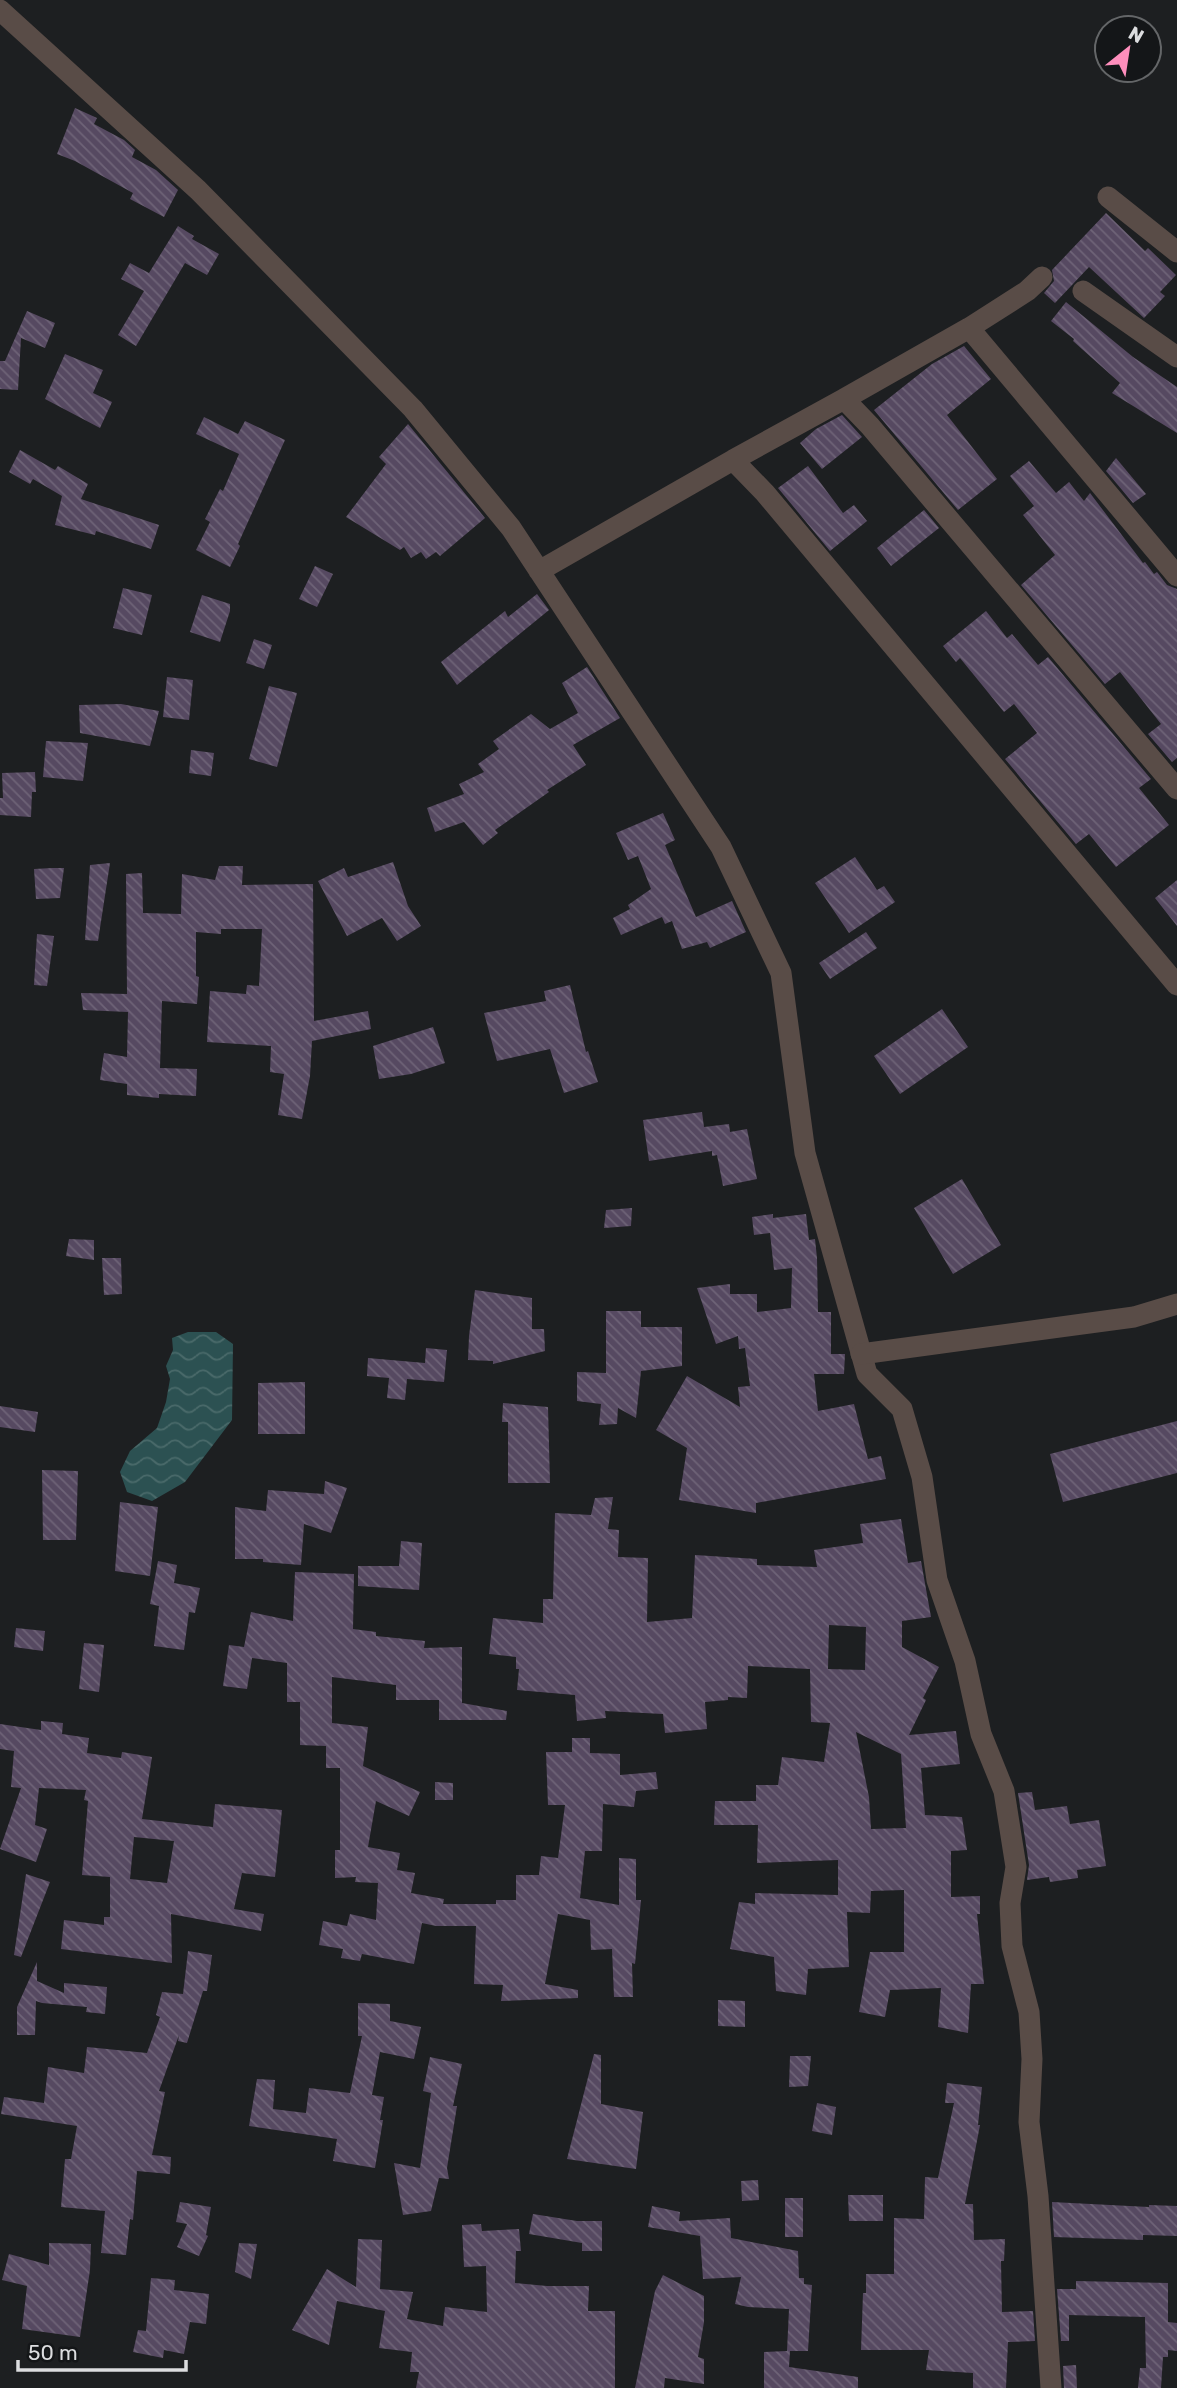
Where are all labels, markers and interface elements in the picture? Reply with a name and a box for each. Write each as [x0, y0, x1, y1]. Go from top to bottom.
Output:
north arrow [1093, 14, 1163, 84]
text: N [1125, 21, 1148, 48]
scale bar [18, 2328, 186, 2372]
text: 50 m [28, 2340, 78, 2365]

